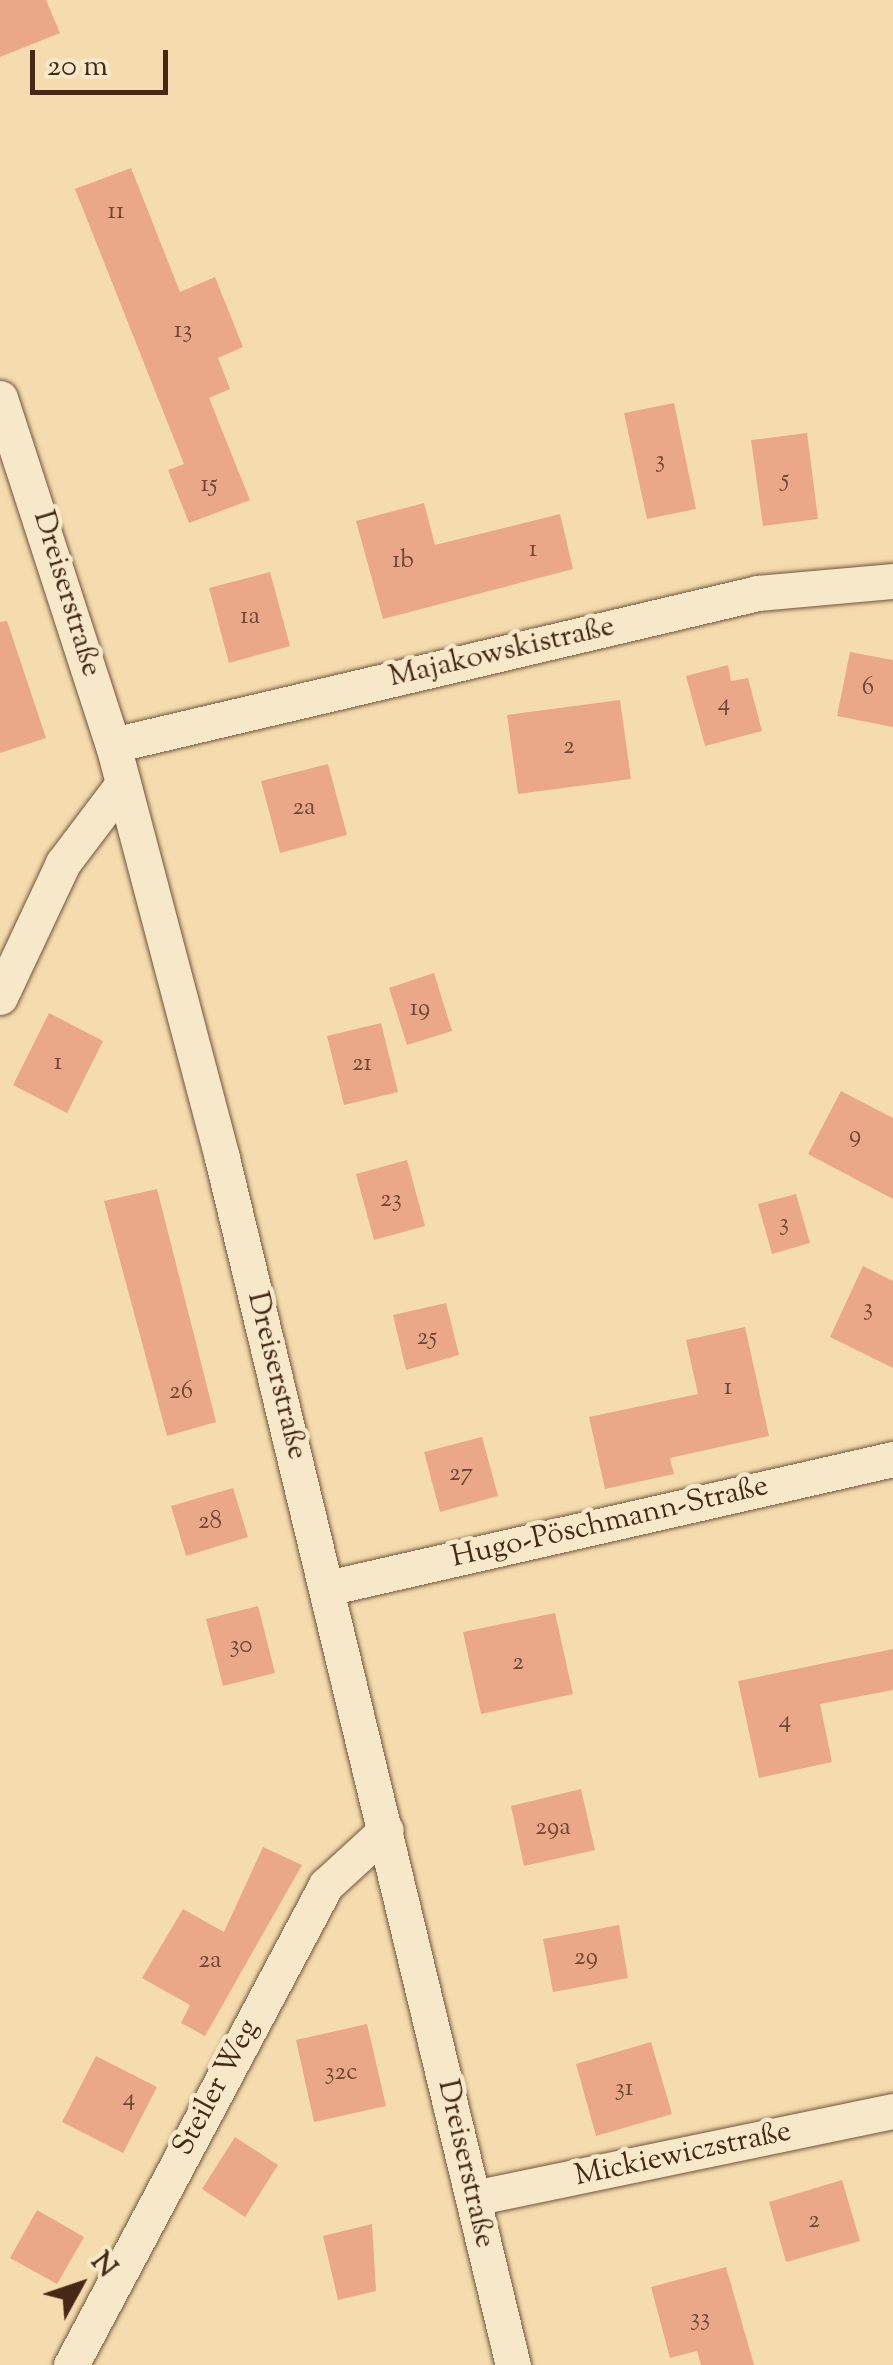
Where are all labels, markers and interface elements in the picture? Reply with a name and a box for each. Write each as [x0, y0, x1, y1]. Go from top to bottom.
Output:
scale bar [35, 30, 172, 92]
text: 20 m [47, 46, 108, 89]
house number: 11 [108, 197, 124, 227]
house number: 13 [174, 316, 192, 346]
house number: 3 [655, 446, 665, 476]
house number: 5 [781, 465, 789, 495]
house number: 15 [200, 470, 218, 500]
street label: Dreiserstraße [24, 507, 108, 681]
house number: 1 [529, 535, 537, 565]
house number: 1b [392, 546, 414, 576]
house number: 1a [240, 602, 260, 632]
street label: Majakowskistraße [386, 610, 618, 696]
house number: 6 [862, 673, 874, 703]
house number: 4 [718, 689, 730, 719]
house number: 2 [563, 732, 575, 762]
house number: 2a [292, 793, 316, 823]
house number: 19 [410, 994, 430, 1024]
house number: 1 [54, 1048, 62, 1078]
house number: 21 [352, 1049, 372, 1079]
house number: 9 [849, 1121, 861, 1151]
house number: 23 [380, 1185, 402, 1215]
house number: 3 [779, 1209, 789, 1239]
street label: Dreiserstraße [238, 1288, 314, 1464]
house number: 3 [863, 1294, 873, 1324]
house number: 25 [417, 1323, 437, 1353]
house number: 1 [724, 1373, 732, 1403]
house number: 26 [169, 1377, 193, 1407]
house number: 27 [449, 1459, 473, 1489]
street label: Hugo-Pöschmann-Straße [448, 1469, 772, 1577]
house number: 28 [198, 1507, 222, 1537]
house number: 30 [229, 1631, 253, 1661]
house number: 2 [512, 1648, 524, 1678]
house number: 4 [779, 1706, 791, 1736]
house number: 29a [535, 1813, 571, 1843]
house number: 29 [574, 1943, 598, 1973]
house number: 2a [198, 1946, 222, 1976]
street label: Steiler Weg [166, 2014, 268, 2162]
house number: 32c [324, 2058, 358, 2088]
house number: 31 [615, 2074, 633, 2104]
street label: Dreiserstraße [428, 2076, 502, 2252]
house number: 4 [123, 2084, 135, 2114]
street label: Mickiewiczstraße [572, 2114, 794, 2196]
house number: 2 [808, 2206, 820, 2236]
north arrow [30, 2235, 130, 2335]
text: N [80, 2244, 125, 2287]
house number: 33 [690, 2304, 710, 2334]

